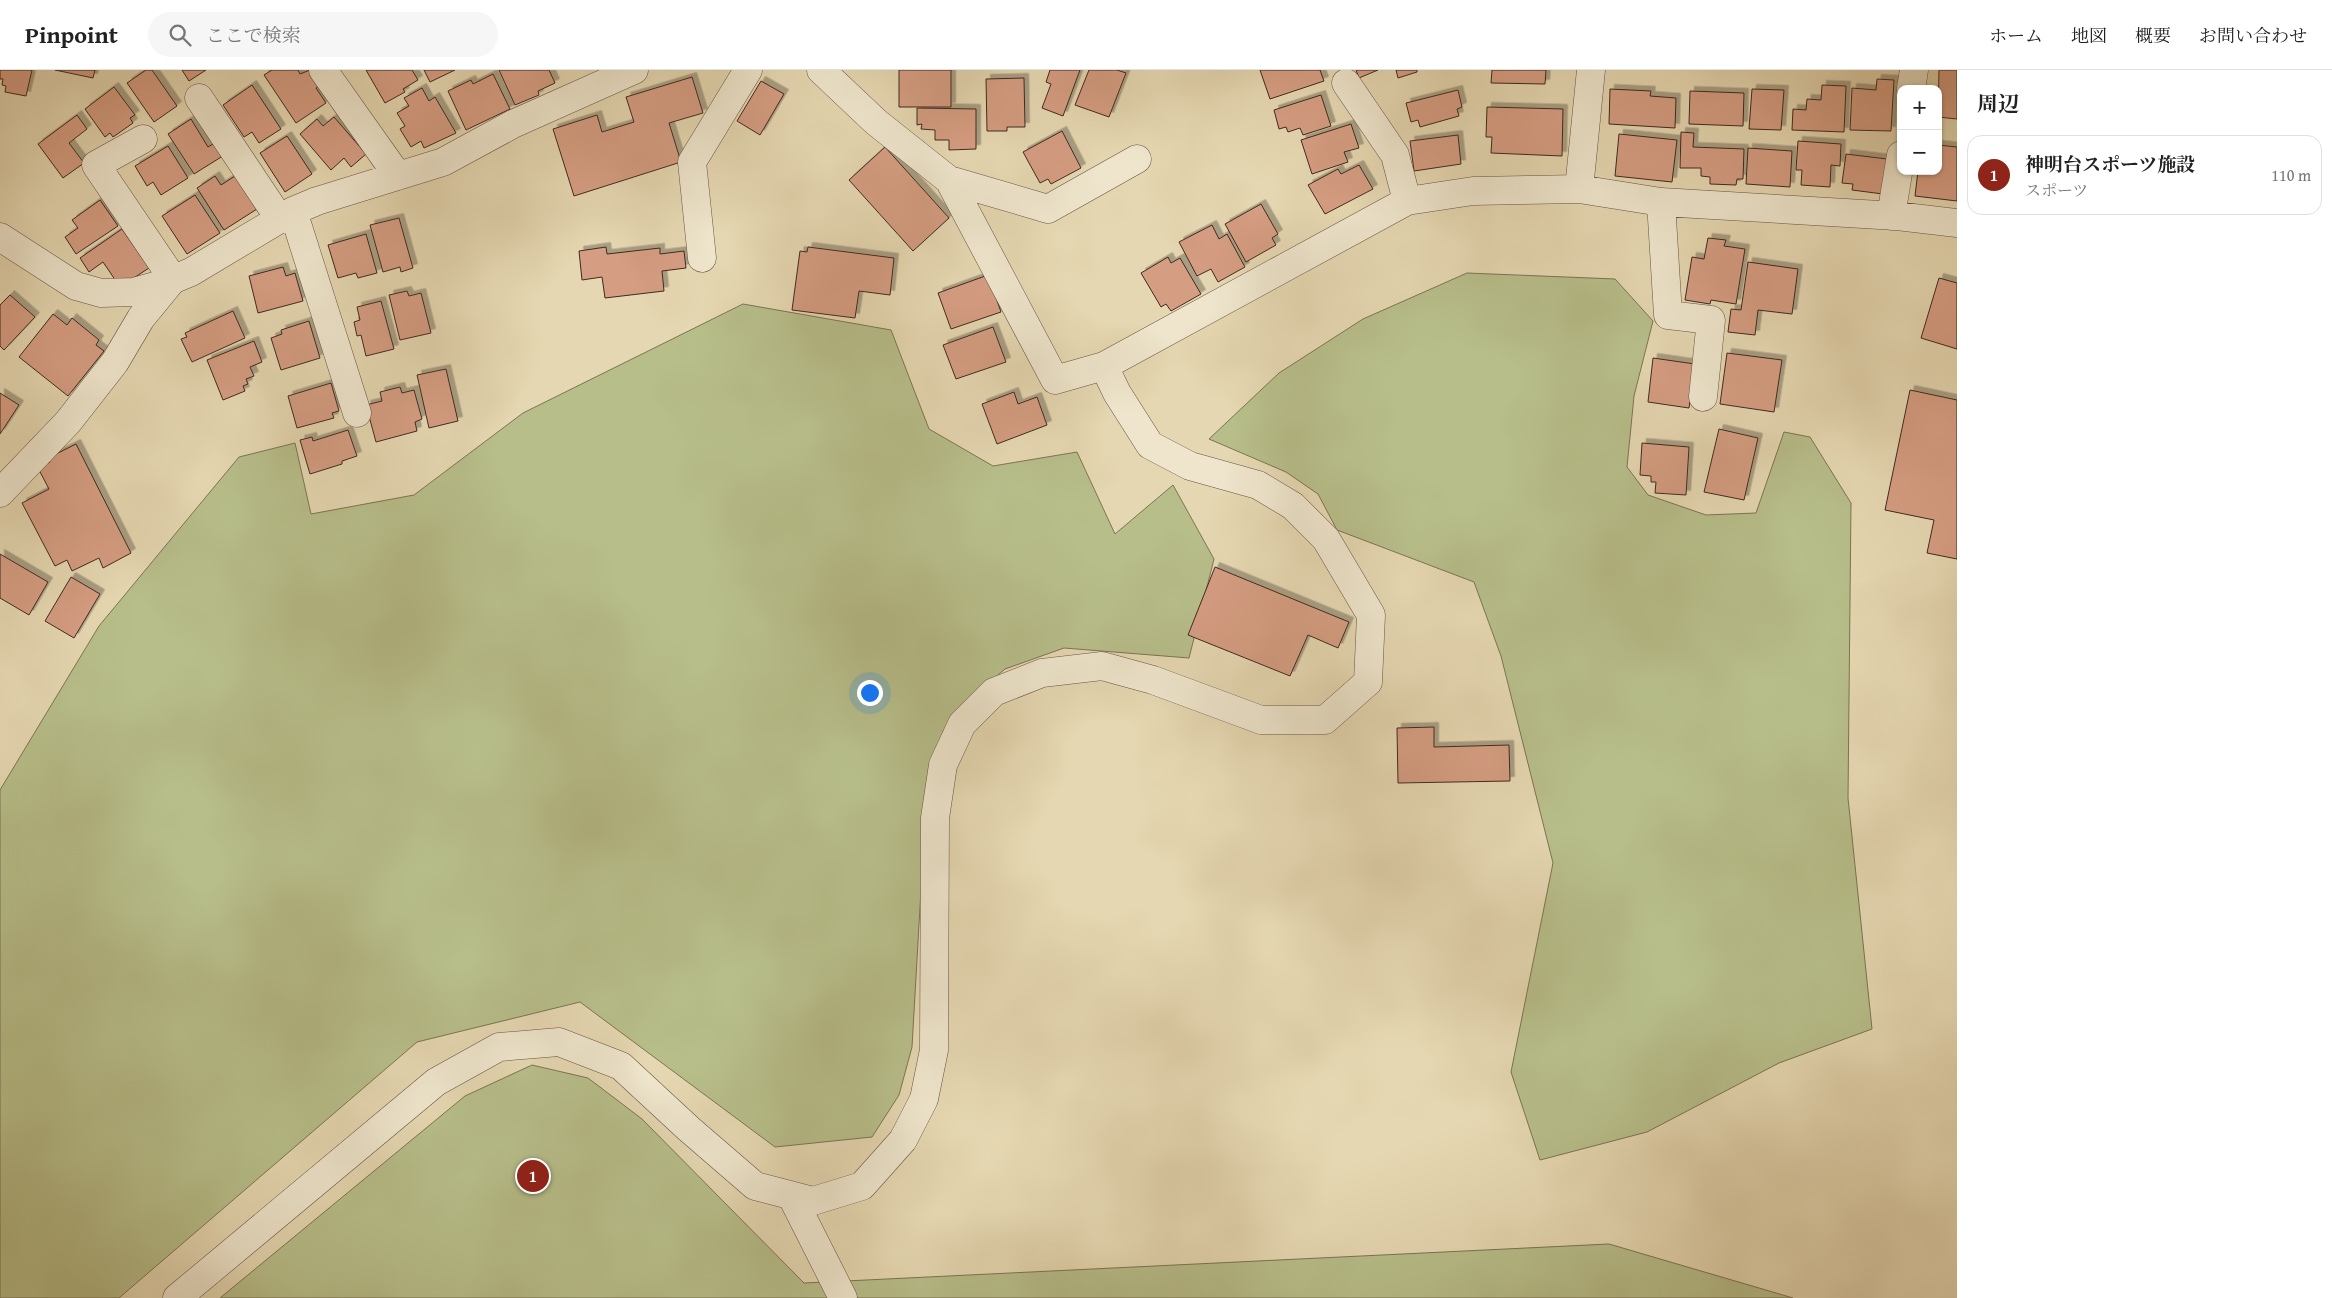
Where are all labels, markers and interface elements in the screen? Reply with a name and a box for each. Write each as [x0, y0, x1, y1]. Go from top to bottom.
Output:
search box [148, 12, 498, 57]
text: Pinpoint [25, 17, 118, 52]
icon: search [166, 21, 194, 49]
text: ここで検索 [206, 21, 301, 49]
text: ホーム [1989, 22, 2043, 49]
text: 地図 [2071, 22, 2107, 49]
text: 概要 [2135, 22, 2171, 49]
text: お問い合わせ [2199, 22, 2307, 49]
map controls [1897, 85, 1942, 175]
button: + [1897, 85, 1942, 130]
text: 周辺 [1977, 88, 2019, 119]
button: − [1897, 130, 1942, 175]
text: 神明台スポーツ施設 [2025, 150, 2195, 178]
text: 1 [1990, 163, 1998, 187]
text: 110 m [2271, 163, 2311, 187]
text: スポーツ [2025, 178, 2088, 202]
your location [857, 680, 883, 706]
pin: 1 [517, 1157, 549, 1195]

